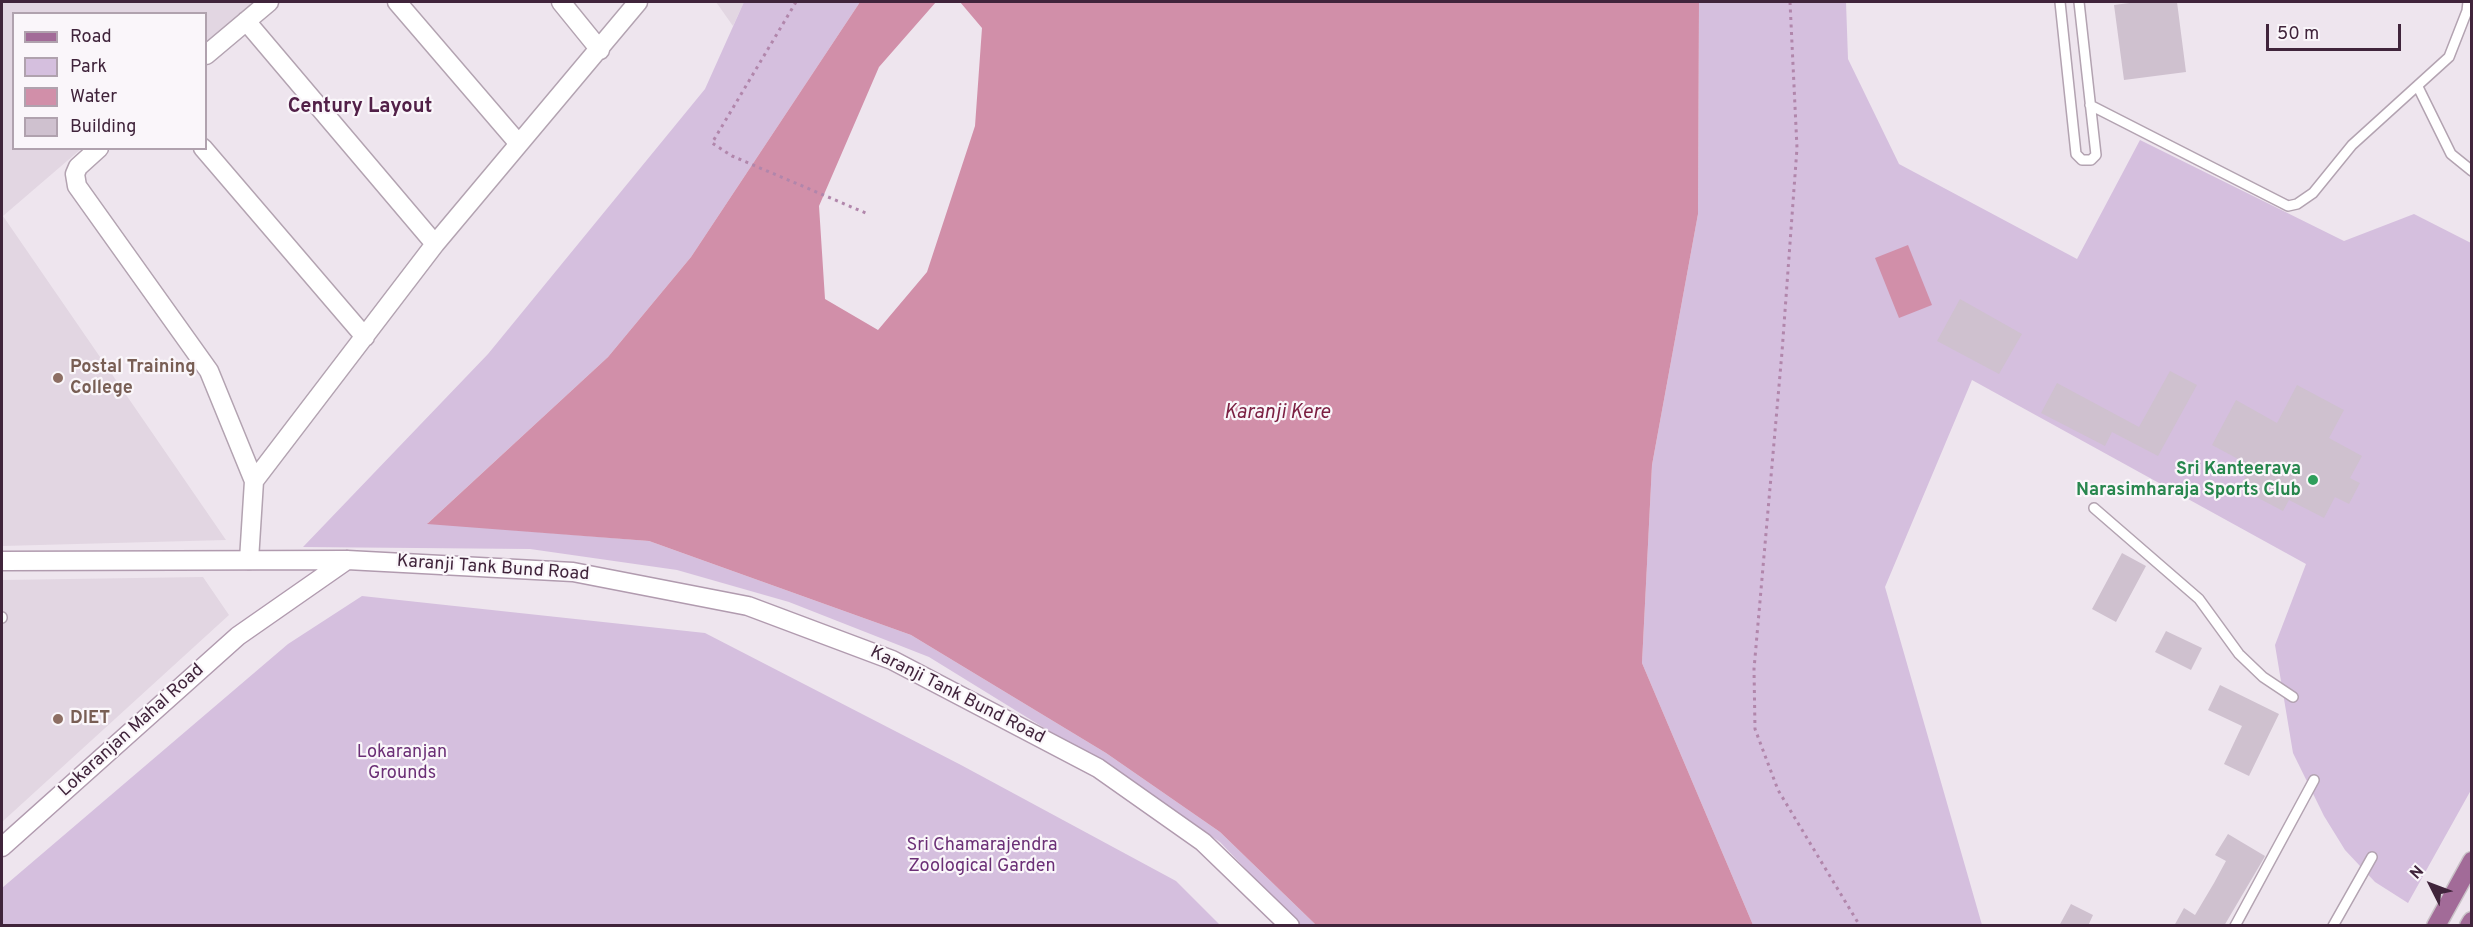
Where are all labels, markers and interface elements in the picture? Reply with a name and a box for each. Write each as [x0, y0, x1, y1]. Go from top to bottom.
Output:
legend [12, 12, 207, 150]
scale bar [2269, 12, 2404, 50]
text: 50 m [2277, 23, 2319, 46]
text: Road [70, 26, 112, 49]
text: Park [70, 56, 107, 79]
text: Water [70, 86, 117, 109]
district label: Century Layout [288, 96, 432, 120]
text: Building [70, 116, 136, 139]
place label: Postal Training College [70, 357, 196, 400]
marker: Postal Training College [51, 371, 65, 385]
water label: Karanji Kere [1224, 402, 1330, 426]
place label: Sri Kanteerava Narasimharaja Sports Club [2076, 459, 2301, 502]
marker: Sri Kanteerava Narasimharaja Sports Club [2306, 473, 2320, 487]
street label: Karanji Tank Bund Road [396, 551, 590, 587]
street label: Karanji Tank Bund Road [866, 643, 1048, 749]
street label: Lokaranjan Mahal Road [55, 660, 209, 802]
place label: DIET [70, 708, 110, 730]
marker: DIET [51, 712, 65, 726]
park label: Lokaranjan Grounds [357, 742, 447, 784]
park label: Sri Chamarajendra Zoological Garden [907, 835, 1057, 878]
north arrow [2401, 855, 2461, 915]
text: N [2406, 862, 2429, 884]

